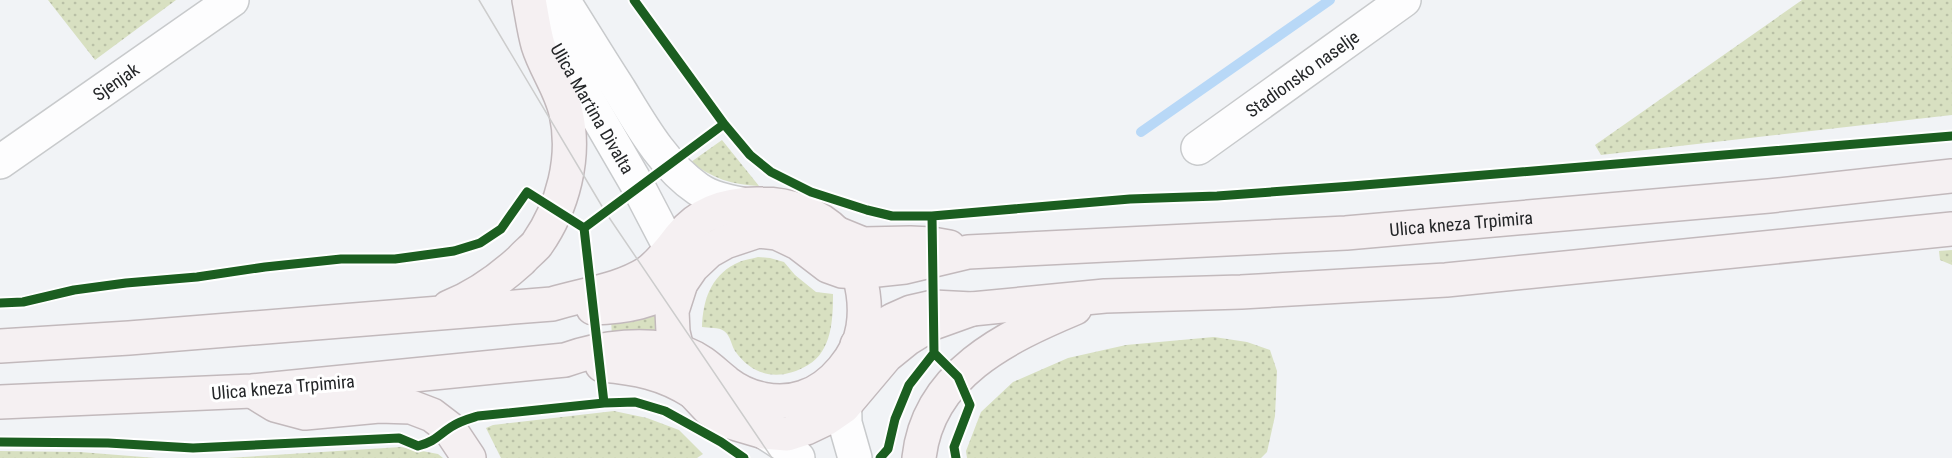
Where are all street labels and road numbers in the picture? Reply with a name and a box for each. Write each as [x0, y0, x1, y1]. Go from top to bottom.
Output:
street label: Stadionsko naselje [1241, 26, 1363, 121]
street label: Ulica Martina Divalta [547, 39, 639, 177]
street label: Sjenjak [89, 58, 143, 105]
street label: Ulica kneza Trpimira [1389, 206, 1534, 240]
street label: Ulica kneza Trpimira [211, 370, 355, 404]

